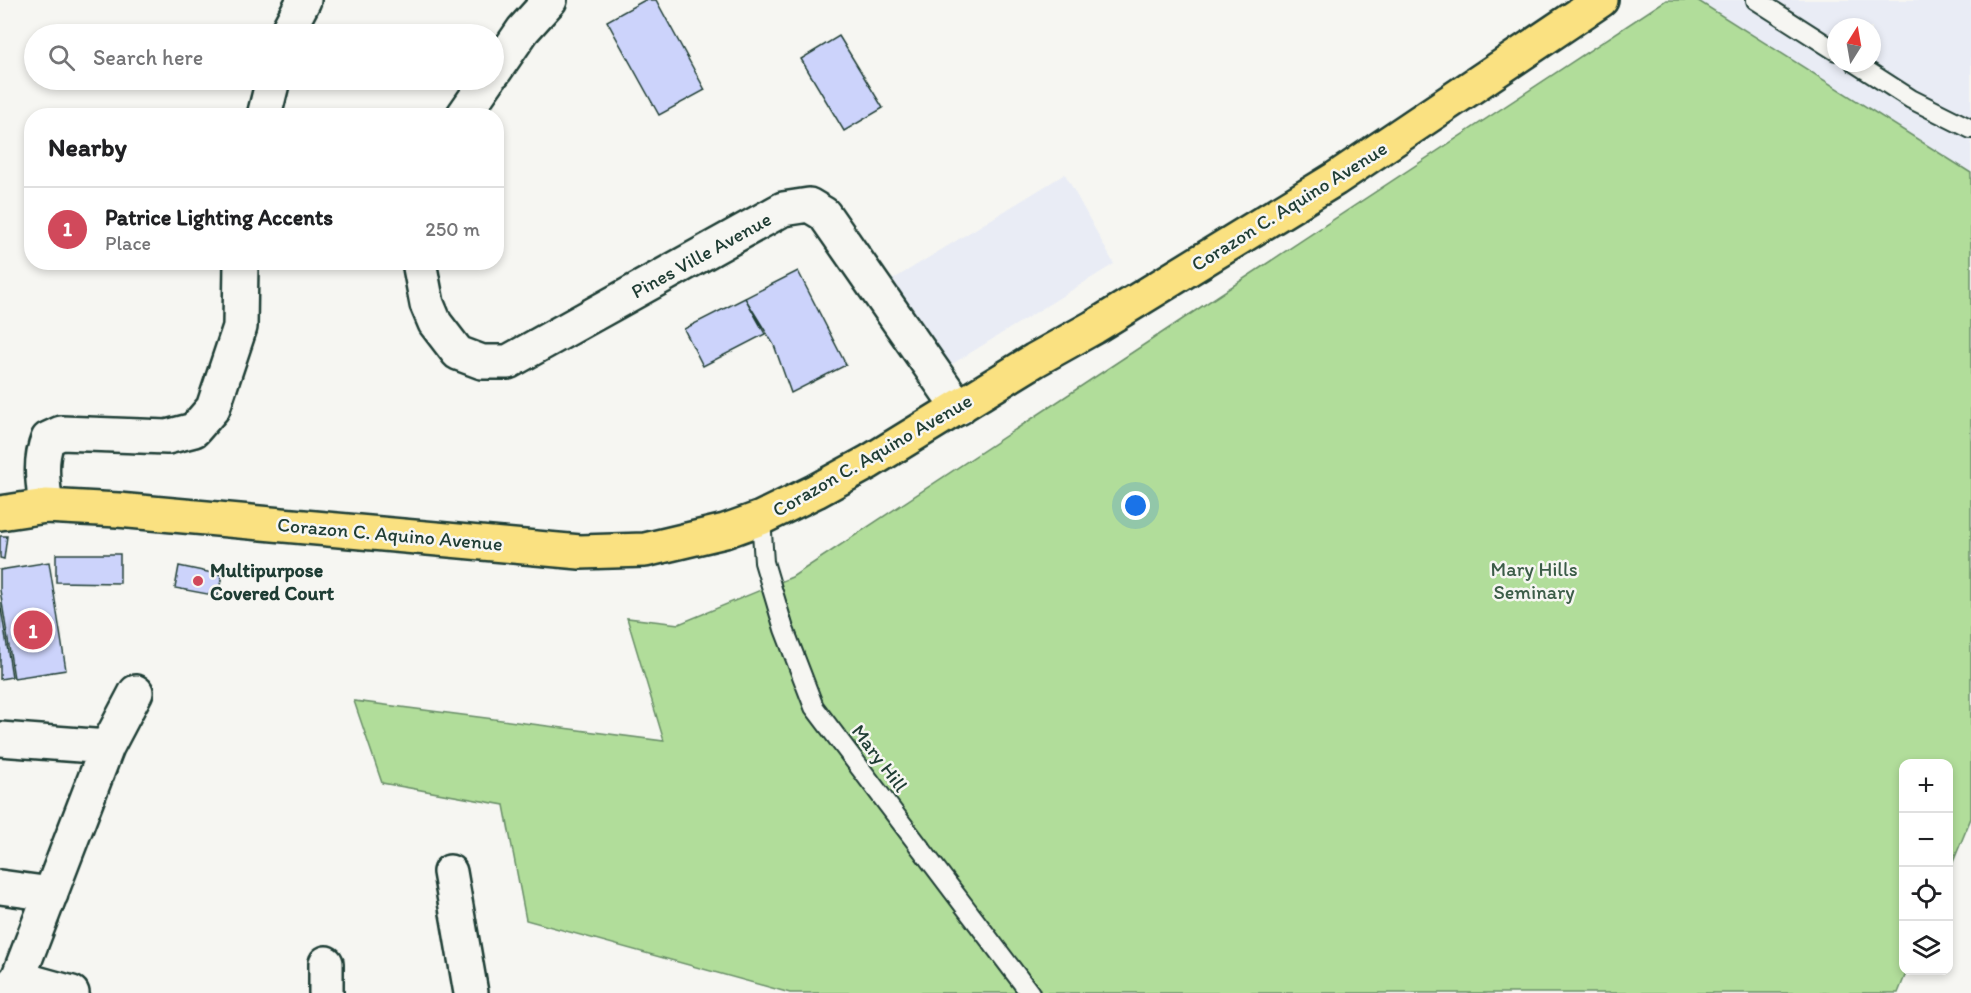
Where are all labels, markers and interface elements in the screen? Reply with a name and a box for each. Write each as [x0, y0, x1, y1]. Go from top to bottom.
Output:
north arrow [1827, 18, 1881, 72]
search box [24, 24, 504, 90]
icon: search [45, 41, 78, 74]
text: Search here [93, 44, 203, 71]
text: Nearby [48, 131, 127, 163]
street label: Corazon C. Aquino Avenue [1187, 136, 1391, 276]
text: Patrice Lighting Accents [105, 204, 333, 231]
street label: Pines Ville Avenue [627, 207, 775, 303]
text: 1 [63, 217, 72, 241]
text: 250 m [425, 217, 480, 241]
text: Place [105, 231, 151, 255]
street label: Corazon C. Aquino Avenue [768, 388, 976, 522]
your location [1121, 491, 1150, 520]
street label: Corazon C. Aquino Avenue [276, 512, 504, 556]
park label: Mary Hills Seminary [1490, 557, 1578, 604]
place label: Multipurpose Covered Court [210, 558, 334, 605]
marker: Multipurpose Covered Court [191, 574, 205, 588]
pin: 1 [14, 608, 52, 652]
street label: Mary Hill [847, 720, 913, 797]
map controls [1899, 759, 1953, 975]
button: + [1899, 759, 1953, 813]
button: − [1899, 813, 1953, 867]
button: locate [1899, 867, 1953, 921]
button: layers [1899, 921, 1953, 975]

